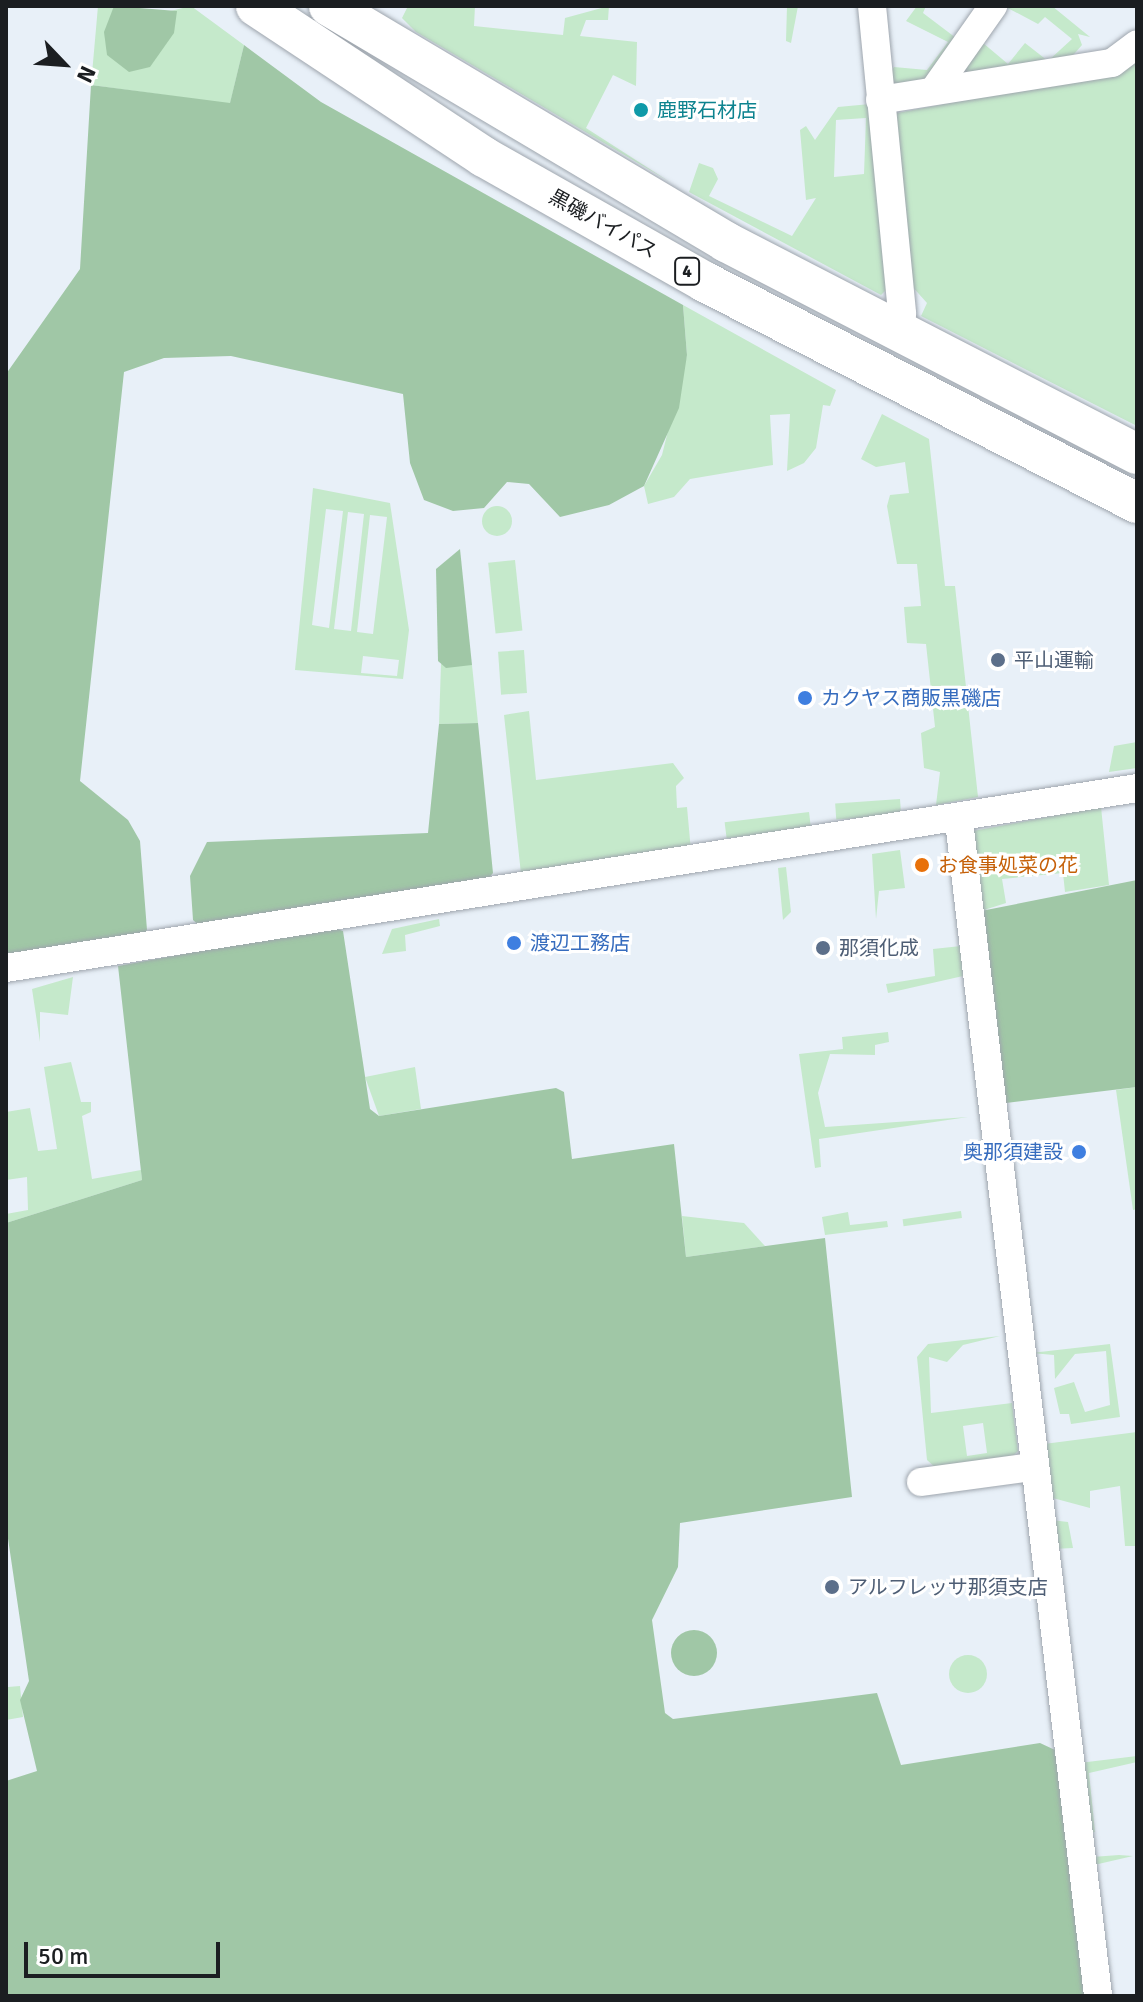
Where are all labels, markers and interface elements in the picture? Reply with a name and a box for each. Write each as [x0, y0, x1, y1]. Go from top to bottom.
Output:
north arrow [24, 24, 104, 104]
text: N [71, 62, 102, 87]
place label: 鹿野石材店 [657, 98, 757, 122]
marker: 鹿野石材店 [632, 101, 650, 119]
street label: 黒磯バイパス [545, 184, 661, 264]
road number: 4 [673, 257, 701, 285]
place label: 平山運輸 [1014, 648, 1094, 672]
marker: 平山運輸 [989, 651, 1007, 669]
place label: カクヤス商販黒磯店 [821, 686, 1001, 710]
marker: カクヤス商販黒磯店 [796, 689, 814, 707]
place label: お食事処菜の花 [938, 853, 1078, 877]
marker: お食事処菜の花 [913, 856, 931, 874]
place label: 渡辺工務店 [530, 931, 630, 955]
marker: 渡辺工務店 [505, 934, 523, 952]
place label: 那須化成 [839, 936, 919, 960]
marker: 那須化成 [814, 939, 832, 957]
place label: 奥那須建設 [963, 1140, 1063, 1164]
marker: 奥那須建設 [1070, 1143, 1088, 1161]
place label: アルフレッサ那須支店 [848, 1575, 1048, 1599]
marker: アルフレッサ那須支店 [823, 1578, 841, 1596]
scale bar [28, 1926, 224, 1976]
text: 50 m [38, 1941, 88, 1971]

